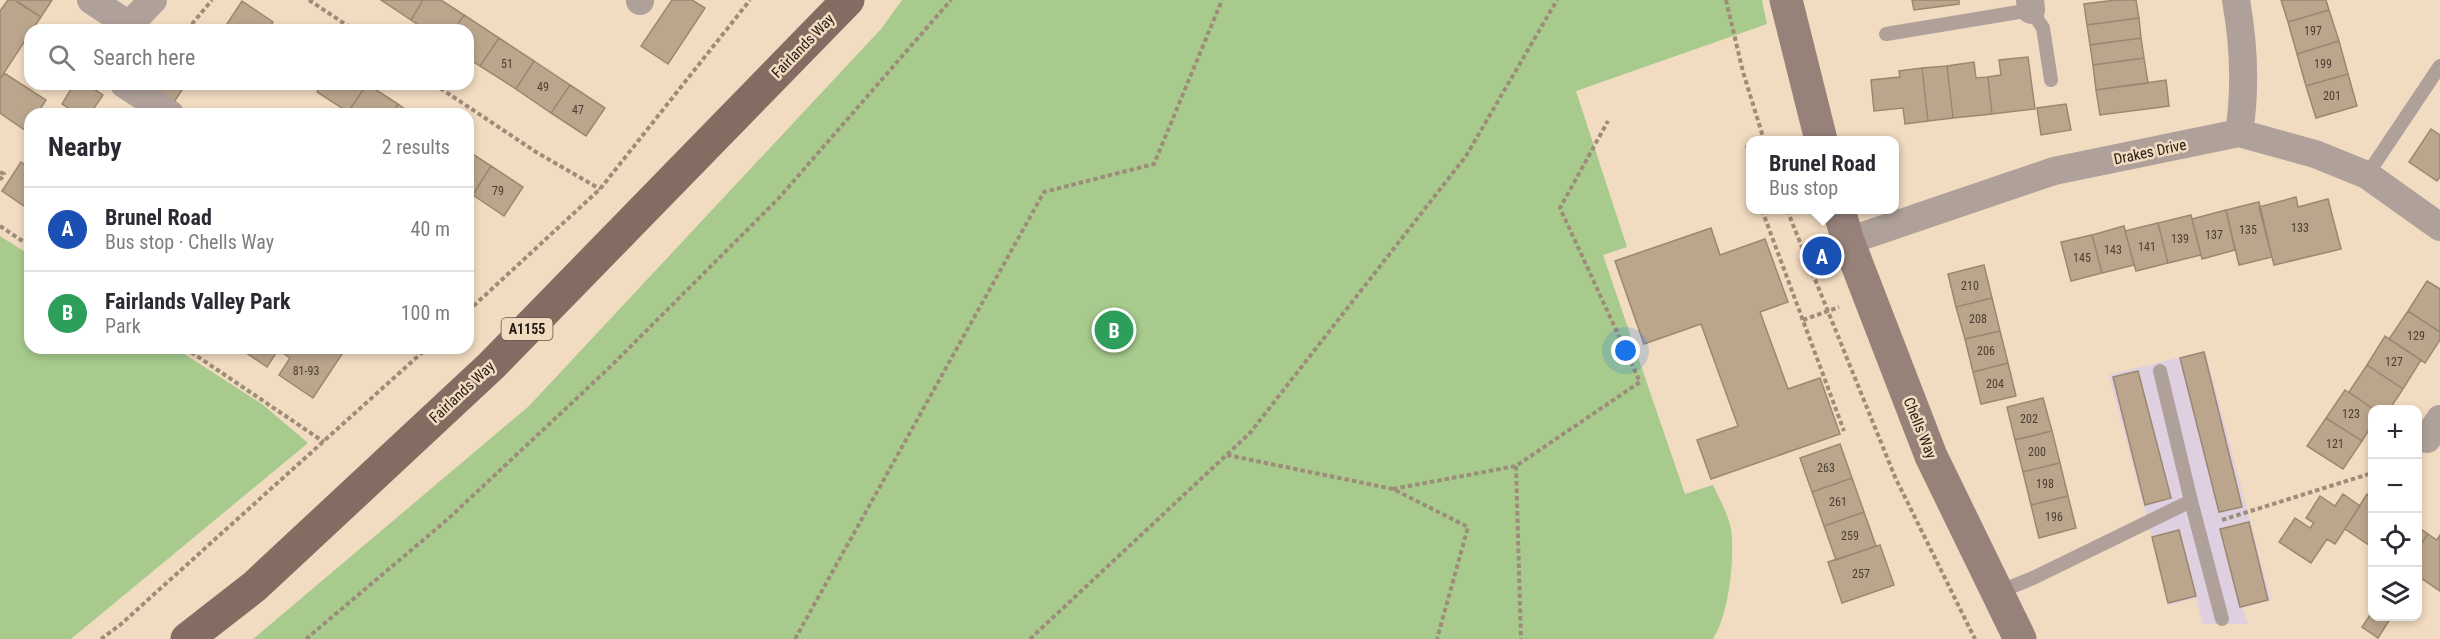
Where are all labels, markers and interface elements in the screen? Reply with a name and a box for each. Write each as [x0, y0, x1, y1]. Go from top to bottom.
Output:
street label: Fairlands Way [768, 10, 838, 82]
search box [24, 24, 474, 90]
house number: 197 [2304, 24, 2322, 38]
icon: search [45, 41, 78, 74]
text: Search here [93, 45, 195, 70]
house number: 51 [501, 57, 513, 71]
house number: 199 [2314, 57, 2332, 71]
house number: 49 [537, 80, 549, 94]
house number: 201 [2323, 89, 2341, 103]
house number: 47 [572, 103, 584, 117]
text: Nearby [48, 132, 122, 162]
text: 2 results [382, 135, 450, 159]
popup [1746, 136, 1899, 214]
street label: Drakes Drive [2112, 136, 2188, 168]
text: Brunel Road [1769, 151, 1876, 176]
text: Bus stop [1769, 176, 1838, 200]
house number: 79 [492, 184, 504, 198]
text: Brunel Road [105, 205, 212, 230]
text: A [62, 217, 73, 241]
text: 40 m [411, 217, 450, 241]
house number: 133 [2291, 221, 2309, 235]
house number: 135 [2239, 223, 2257, 237]
house number: 137 [2205, 228, 2223, 242]
text: Bus stop · Chells Way [105, 230, 274, 254]
house number: 139 [2171, 232, 2189, 246]
pin: A [1802, 234, 1842, 278]
house number: 141 [2138, 240, 2156, 254]
house number: 143 [2104, 243, 2122, 257]
house number: 145 [2073, 251, 2091, 265]
house number: 210 [1961, 279, 1979, 293]
text: Fairlands Valley Park [105, 289, 290, 314]
text: B [62, 301, 73, 325]
text: 100 m [401, 301, 450, 325]
pin: B [1094, 308, 1134, 352]
house number: 208 [1969, 312, 1987, 326]
text: Park [105, 314, 141, 338]
road number: A1155 [502, 318, 552, 340]
house number: 129 [2407, 329, 2425, 343]
your location [1611, 336, 1640, 365]
house number: 206 [1977, 344, 1995, 358]
house number: 127 [2385, 355, 2403, 369]
street label: Fairlands Way [426, 357, 498, 427]
house number: 81-93 [293, 364, 319, 378]
house number: 204 [1986, 377, 2004, 391]
street label: Chells Way [1900, 395, 1940, 461]
map controls [2368, 405, 2422, 621]
button: + [2368, 405, 2422, 459]
house number: 123 [2342, 407, 2360, 421]
house number: 202 [2020, 412, 2038, 426]
house number: 121 [2326, 437, 2344, 451]
house number: 200 [2028, 445, 2046, 459]
button: − [2368, 459, 2422, 513]
house number: 263 [1817, 461, 1835, 475]
house number: 198 [2036, 477, 2054, 491]
house number: 261 [1829, 495, 1847, 509]
house number: 196 [2045, 510, 2063, 524]
button: locate [2368, 513, 2422, 567]
house number: 259 [1841, 529, 1859, 543]
house number: 257 [1852, 567, 1870, 581]
button: layers [2368, 567, 2422, 621]

